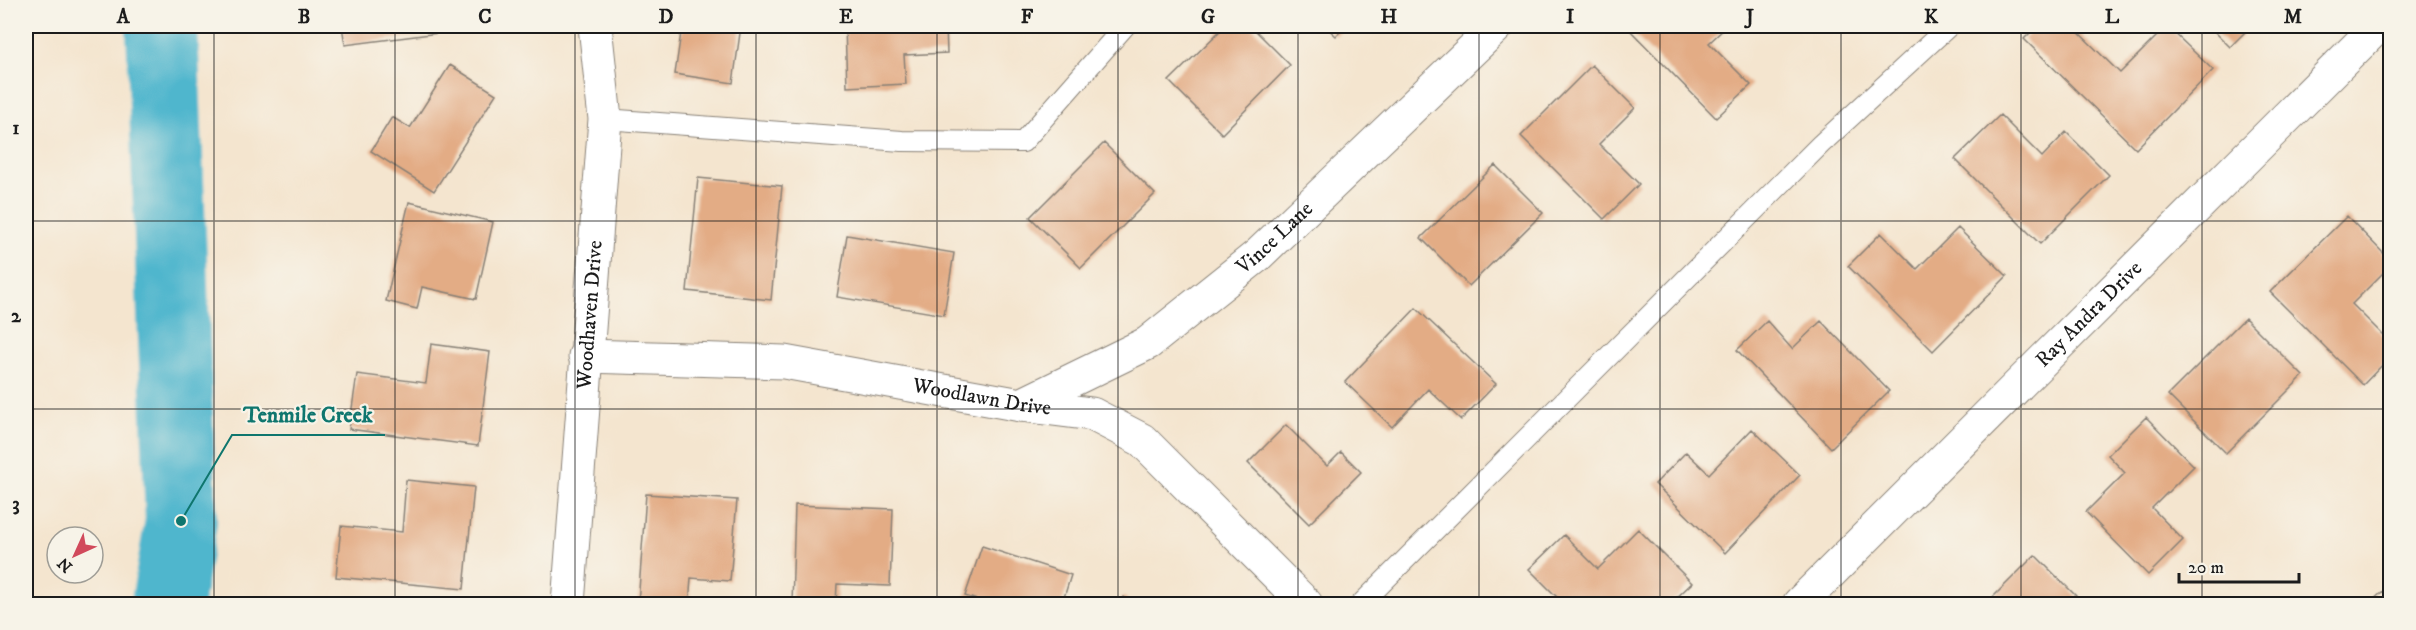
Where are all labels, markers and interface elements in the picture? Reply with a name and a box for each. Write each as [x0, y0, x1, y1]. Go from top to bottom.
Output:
text: A [116, 5, 131, 30]
text: B [298, 5, 310, 30]
text: C [478, 5, 492, 30]
text: D [659, 5, 674, 30]
text: E [839, 5, 853, 30]
text: F [1021, 5, 1034, 30]
text: G [1201, 5, 1215, 30]
text: H [1381, 5, 1398, 30]
text: I [1566, 5, 1574, 30]
text: J [1744, 5, 1754, 30]
text: K [1924, 5, 1939, 30]
text: L [2105, 5, 2120, 30]
text: M [2284, 5, 2302, 30]
text: 1 [12, 116, 20, 141]
street label: Vince Lane [1230, 196, 1319, 281]
street label: Woodhaven Drive [571, 239, 609, 391]
street label: Ray Andra Drive [2030, 255, 2148, 373]
text: 2 [11, 304, 22, 329]
street label: Woodlawn Drive [909, 372, 1053, 422]
callout: Tenmile Creek [232, 395, 385, 435]
text: Tenmile Creek [242, 402, 374, 429]
text: 3 [12, 492, 20, 517]
north arrow [45, 525, 105, 585]
scale bar [2179, 546, 2299, 584]
text: N [53, 553, 77, 577]
text: 20 m [2188, 557, 2224, 579]

